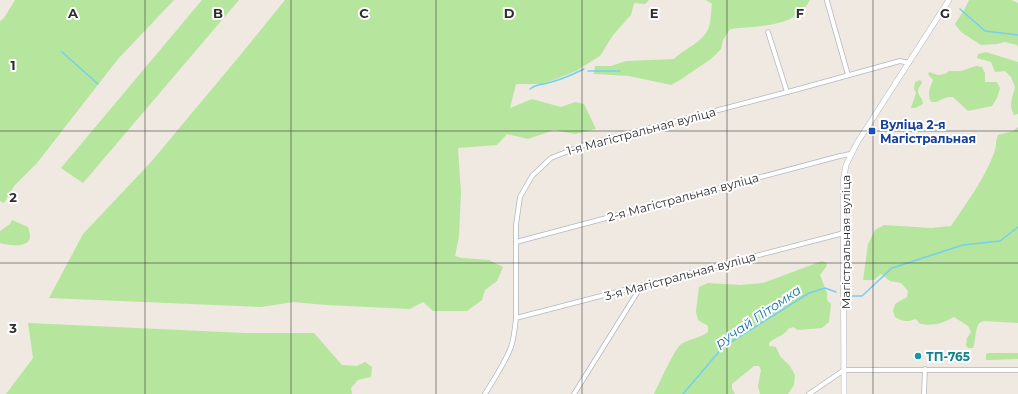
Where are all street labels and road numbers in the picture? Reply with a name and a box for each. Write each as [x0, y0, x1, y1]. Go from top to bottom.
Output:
street label: 1-я Магістральная вуліца [565, 104, 717, 158]
street label: 2-я Магістральная вуліца [606, 170, 760, 224]
street label: Магістральная вуліца [838, 175, 853, 309]
street label: 3-я Магістральная вуліца [603, 249, 757, 303]

